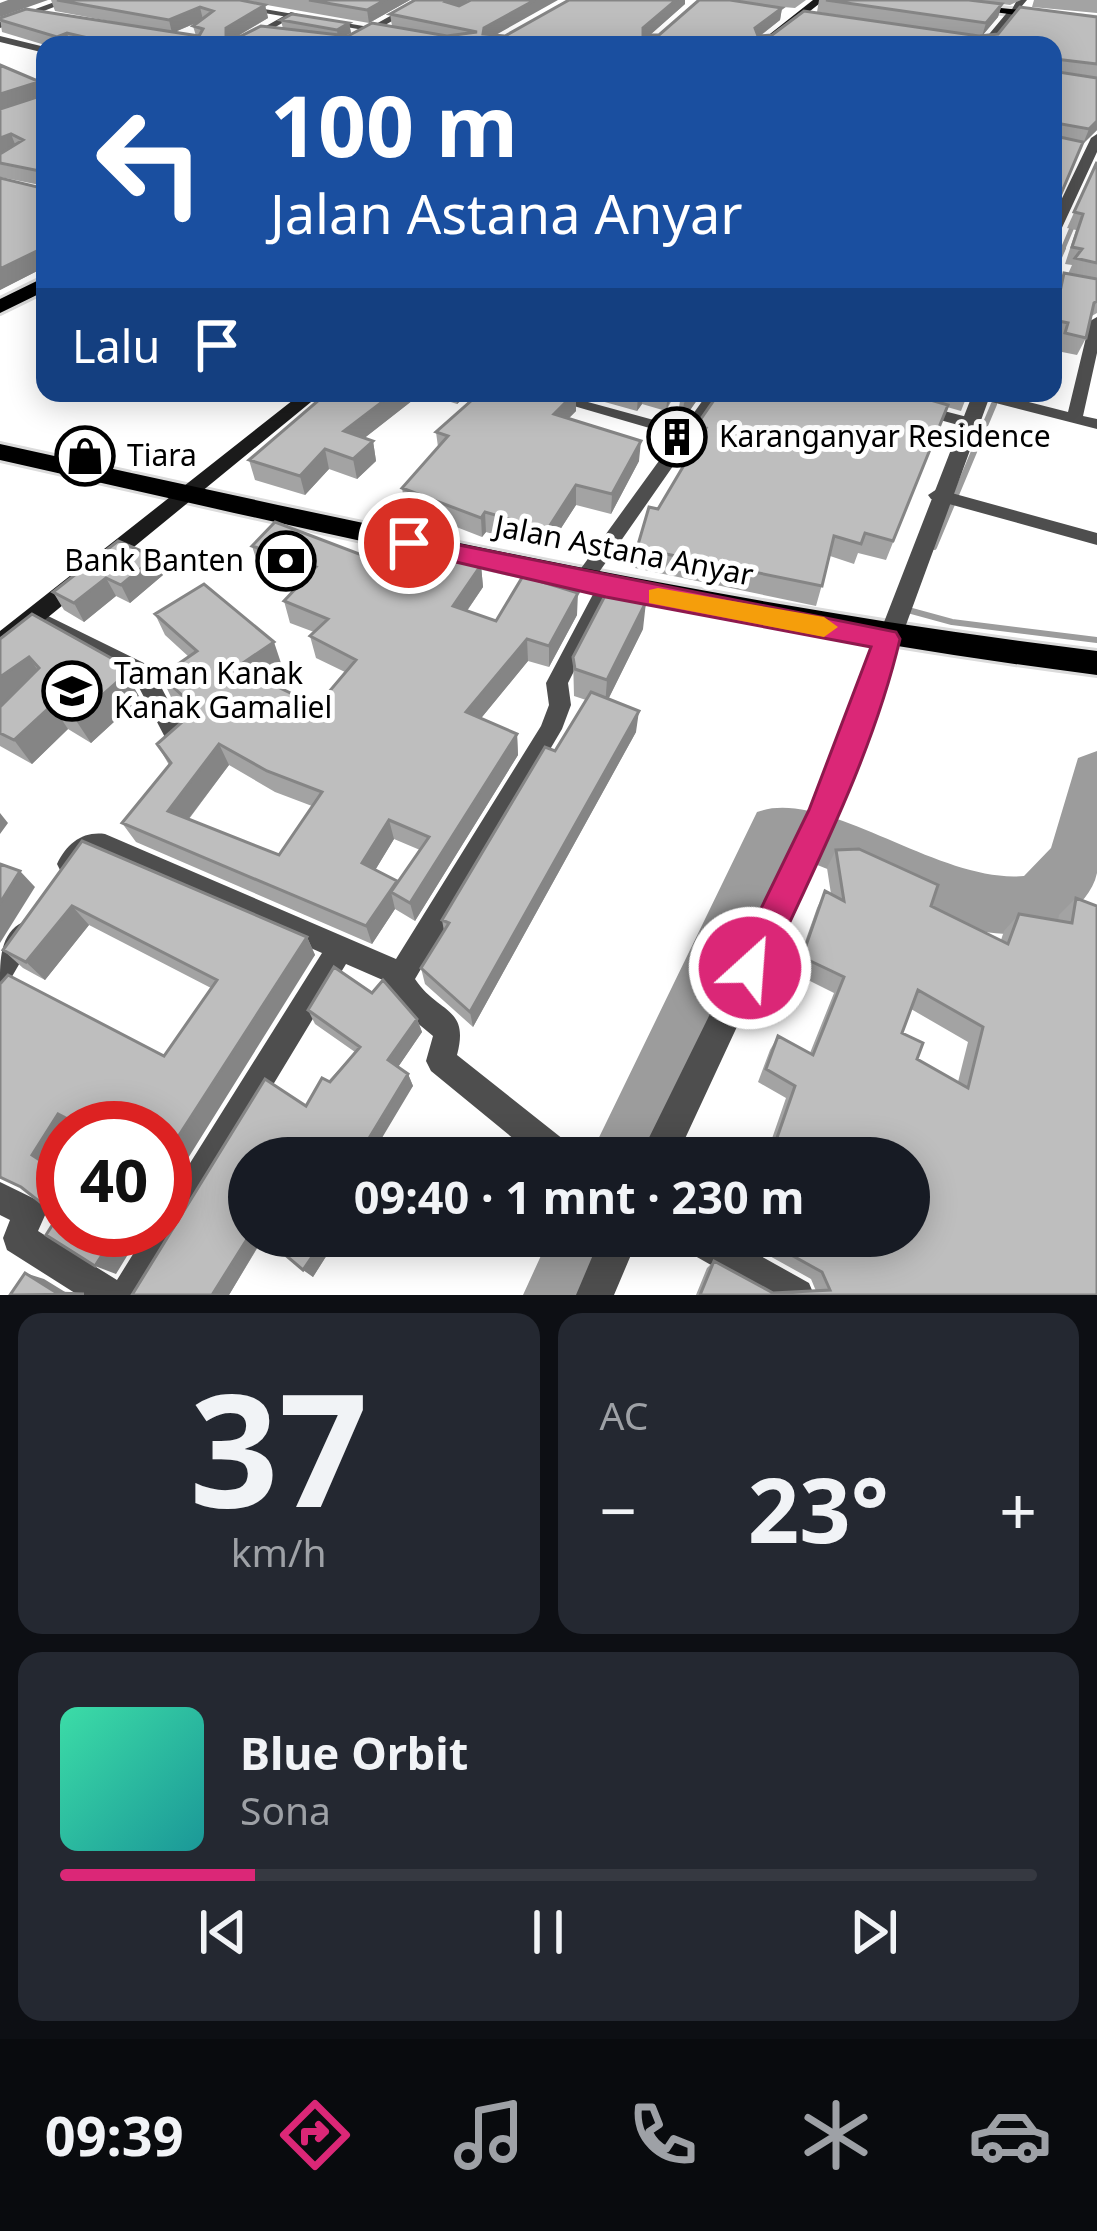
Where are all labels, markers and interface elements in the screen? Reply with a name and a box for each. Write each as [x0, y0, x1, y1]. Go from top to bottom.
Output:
text: 100 m [270, 67, 518, 182]
icon: left [72, 84, 228, 240]
text: Jalan Astana Anyar [270, 176, 743, 250]
icon: arrive [184, 312, 250, 378]
text: Lalu [72, 315, 160, 376]
building icon: Karanganyar Residence [646, 406, 708, 468]
place label: Karanganyar Residence [719, 415, 1051, 456]
shop icon: Tiara [54, 425, 116, 487]
place label: Tiara [127, 434, 197, 475]
pin [358, 492, 460, 594]
street label: Jalan Astana Anyar [489, 504, 757, 595]
icon: arrive [376, 510, 442, 576]
bank icon: Bank Banten [255, 530, 317, 592]
place label: Bank Banten [64, 539, 244, 580]
place label: Taman Kanak Kanak Gamaliel [114, 652, 332, 727]
school or university icon: Taman Kanak Kanak Gamaliel [41, 660, 103, 722]
position arrow [687, 905, 813, 1031]
speed limit sign: 40 [36, 1101, 192, 1257]
text: 09:40 · 1 mnt · 230 m [354, 1166, 804, 1227]
text: 37 [190, 1340, 368, 1553]
text: AC [600, 1388, 648, 1441]
text: 23° [748, 1447, 889, 1569]
text: − [600, 1464, 637, 1554]
text: + [999, 1464, 1037, 1554]
text: km/h [231, 1525, 327, 1578]
text: Blue Orbit [240, 1722, 468, 1783]
text: Sona [240, 1783, 331, 1836]
icon: previous [190, 1899, 256, 1965]
icon: pause [515, 1899, 581, 1965]
icon: next [841, 1899, 907, 1965]
icon: directions [273, 2093, 357, 2177]
icon: music [447, 2093, 531, 2177]
icon: phone [621, 2093, 705, 2177]
icon: climate [794, 2093, 878, 2177]
icon: car [968, 2093, 1052, 2177]
text: 09:39 [45, 2098, 184, 2172]

